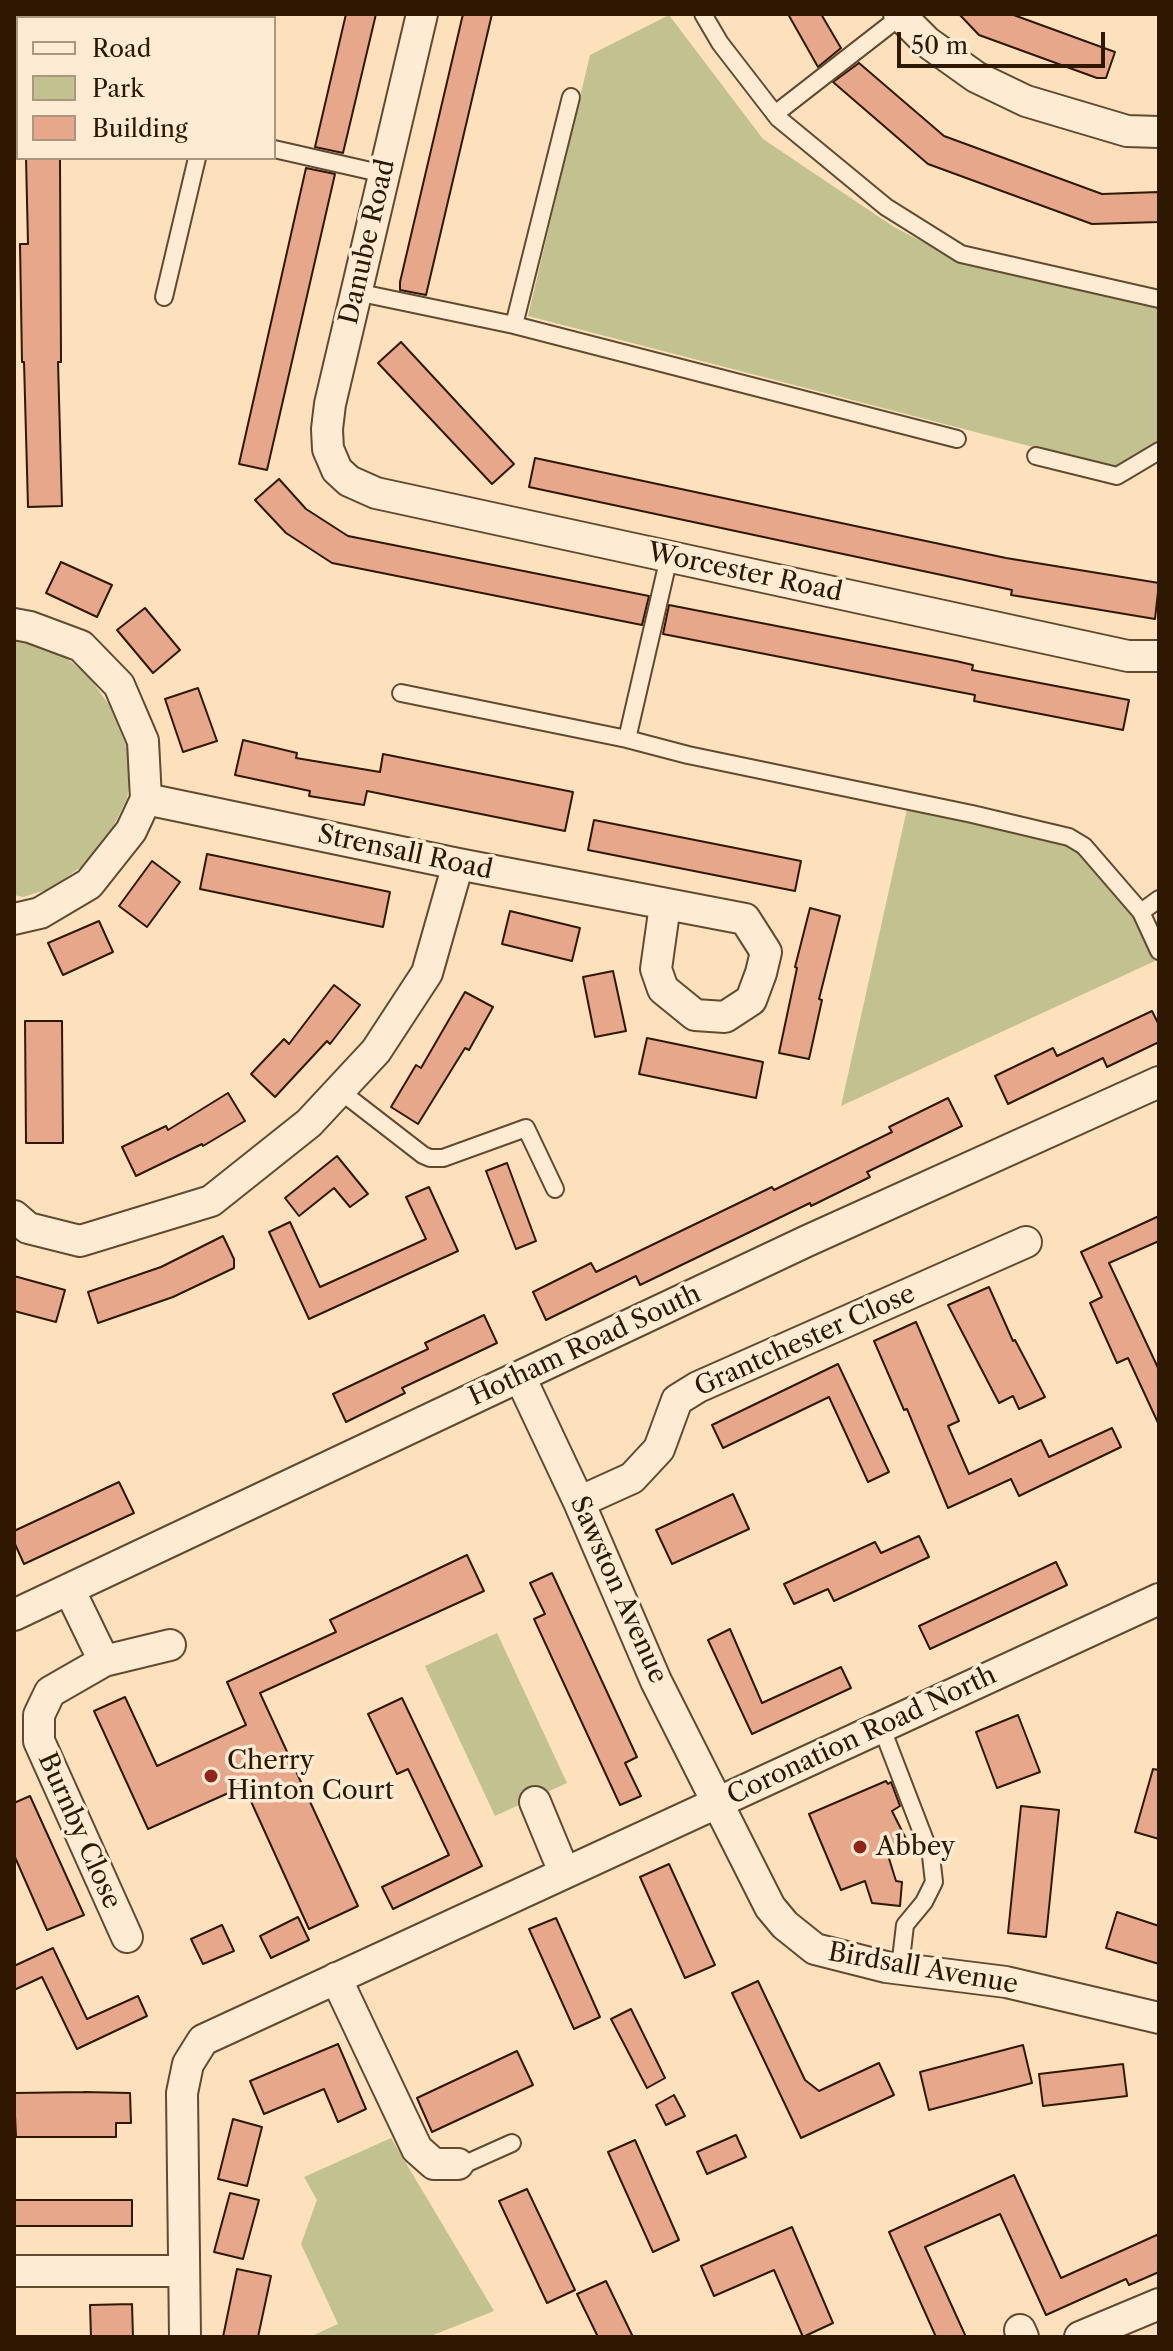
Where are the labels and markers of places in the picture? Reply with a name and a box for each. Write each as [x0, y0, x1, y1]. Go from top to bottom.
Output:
place label: Cherry Hinton Court [227, 1745, 394, 1806]
marker: Cherry Hinton Court [202, 1767, 220, 1785]
place label: Abbey [876, 1831, 955, 1863]
marker: Abbey [851, 1838, 869, 1856]

